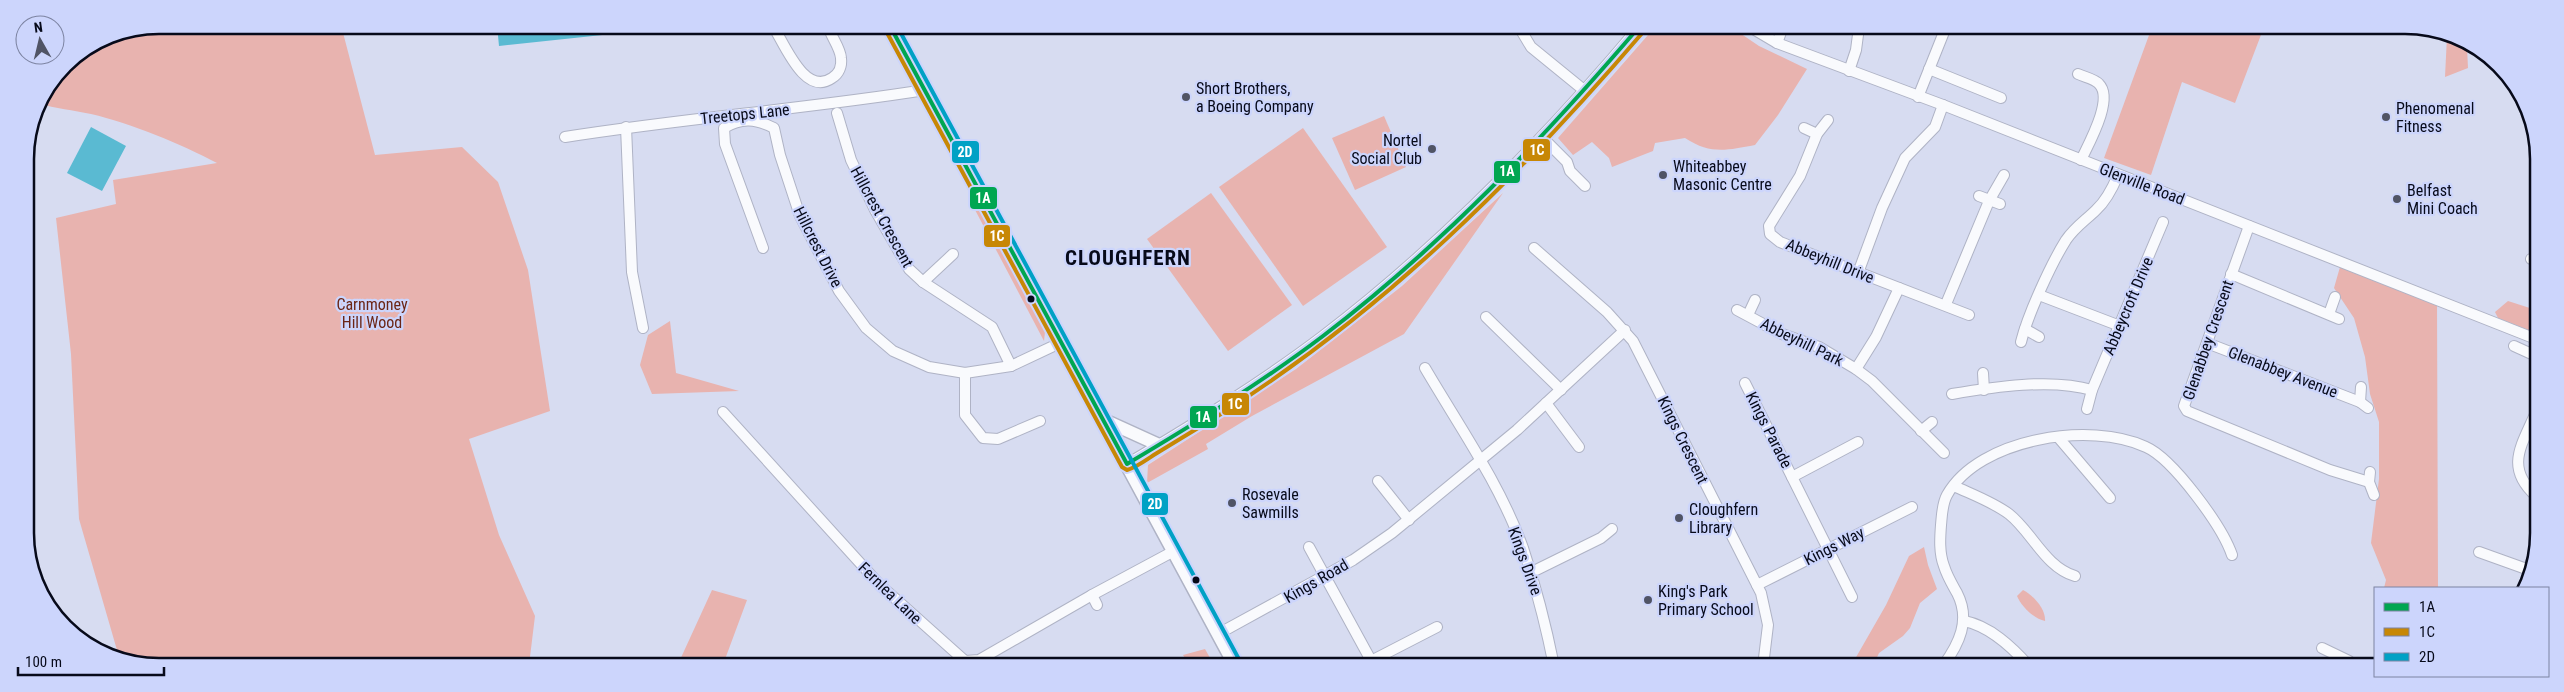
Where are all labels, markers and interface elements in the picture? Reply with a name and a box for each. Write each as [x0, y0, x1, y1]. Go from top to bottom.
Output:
north arrow [15, 15, 65, 65]
text: N [33, 19, 44, 36]
place label: Short Brothers, a Boeing Company [1196, 79, 1314, 116]
marker: Short Brothers, a Boeing Company [1180, 91, 1192, 103]
place label: Phenomenal Fitness [2396, 99, 2475, 136]
street label: Treetops Lane [700, 100, 790, 128]
marker: Phenomenal Fitness [2380, 111, 2392, 123]
place label: Nortel Social Club [1351, 131, 1422, 168]
line badge: 1C [1522, 138, 1551, 162]
line badge: 2D [951, 140, 980, 164]
text: 1C [1529, 142, 1545, 158]
marker: Nortel Social Club [1426, 143, 1438, 155]
text: 2D [958, 144, 973, 160]
place label: Whiteabbey Masonic Centre [1673, 157, 1772, 194]
street label: Glenville Road [2097, 159, 2187, 209]
line badge: 1A [1493, 160, 1521, 184]
street label: Hillcrest Crescent [846, 163, 918, 271]
text: 1A [1499, 163, 1515, 179]
marker: Whiteabbey Masonic Centre [1657, 169, 1669, 181]
place label: Belfast Mini Coach [2407, 181, 2478, 218]
line badge: 1A [969, 186, 998, 210]
text: 1A [975, 190, 991, 206]
marker: Belfast Mini Coach [2391, 193, 2403, 205]
street label: Hillcrest Drive [790, 203, 846, 291]
line badge: 1C [983, 224, 1011, 248]
text: 1C [989, 228, 1005, 244]
street label: Abbeyhill Drive [1783, 235, 1877, 287]
district label: CLOUGHFERN [1065, 246, 1191, 270]
street label: Abbeycroft Drive [2099, 254, 2157, 358]
street label: Glenabbey Crescent [2179, 277, 2238, 402]
unlabelled marker [1026, 294, 1036, 304]
park label: Carnmoney Hill Wood [336, 295, 408, 332]
street label: Abbeyhill Park [1757, 314, 1847, 371]
street label: Glenabbey Avenue [2226, 342, 2340, 402]
street label: Kings Parade [1742, 389, 1796, 471]
line badge: 1C [1221, 392, 1250, 416]
street label: Kings Crescent [1654, 393, 1712, 487]
text: 1C [1227, 396, 1243, 412]
line badge: 1A [1189, 405, 1218, 429]
text: 1A [1195, 409, 1211, 425]
place label: Rosevale Sawmills [1242, 485, 1299, 522]
line badge: 2D [1141, 492, 1169, 516]
text: 2D [1148, 496, 1163, 512]
marker: Rosevale Sawmills [1226, 497, 1238, 509]
place label: Cloughfern Library [1689, 500, 1758, 537]
marker: Cloughfern Library [1673, 512, 1685, 524]
street label: Kings Way [1801, 523, 1868, 569]
street label: Kings Drive [1504, 524, 1546, 598]
street label: Kings Road [1280, 555, 1352, 607]
street label: Fernlea Lane [854, 558, 926, 628]
unlabelled marker [1191, 575, 1201, 585]
place label: King's Park Primary School [1658, 582, 1754, 619]
legend [2374, 587, 2549, 677]
marker: King's Park Primary School [1642, 594, 1654, 606]
text: 1A [2419, 598, 2435, 616]
text: 1C [2419, 623, 2435, 641]
scale bar [18, 644, 164, 676]
text: 2D [2419, 648, 2435, 666]
text: 100 m [25, 653, 62, 671]

